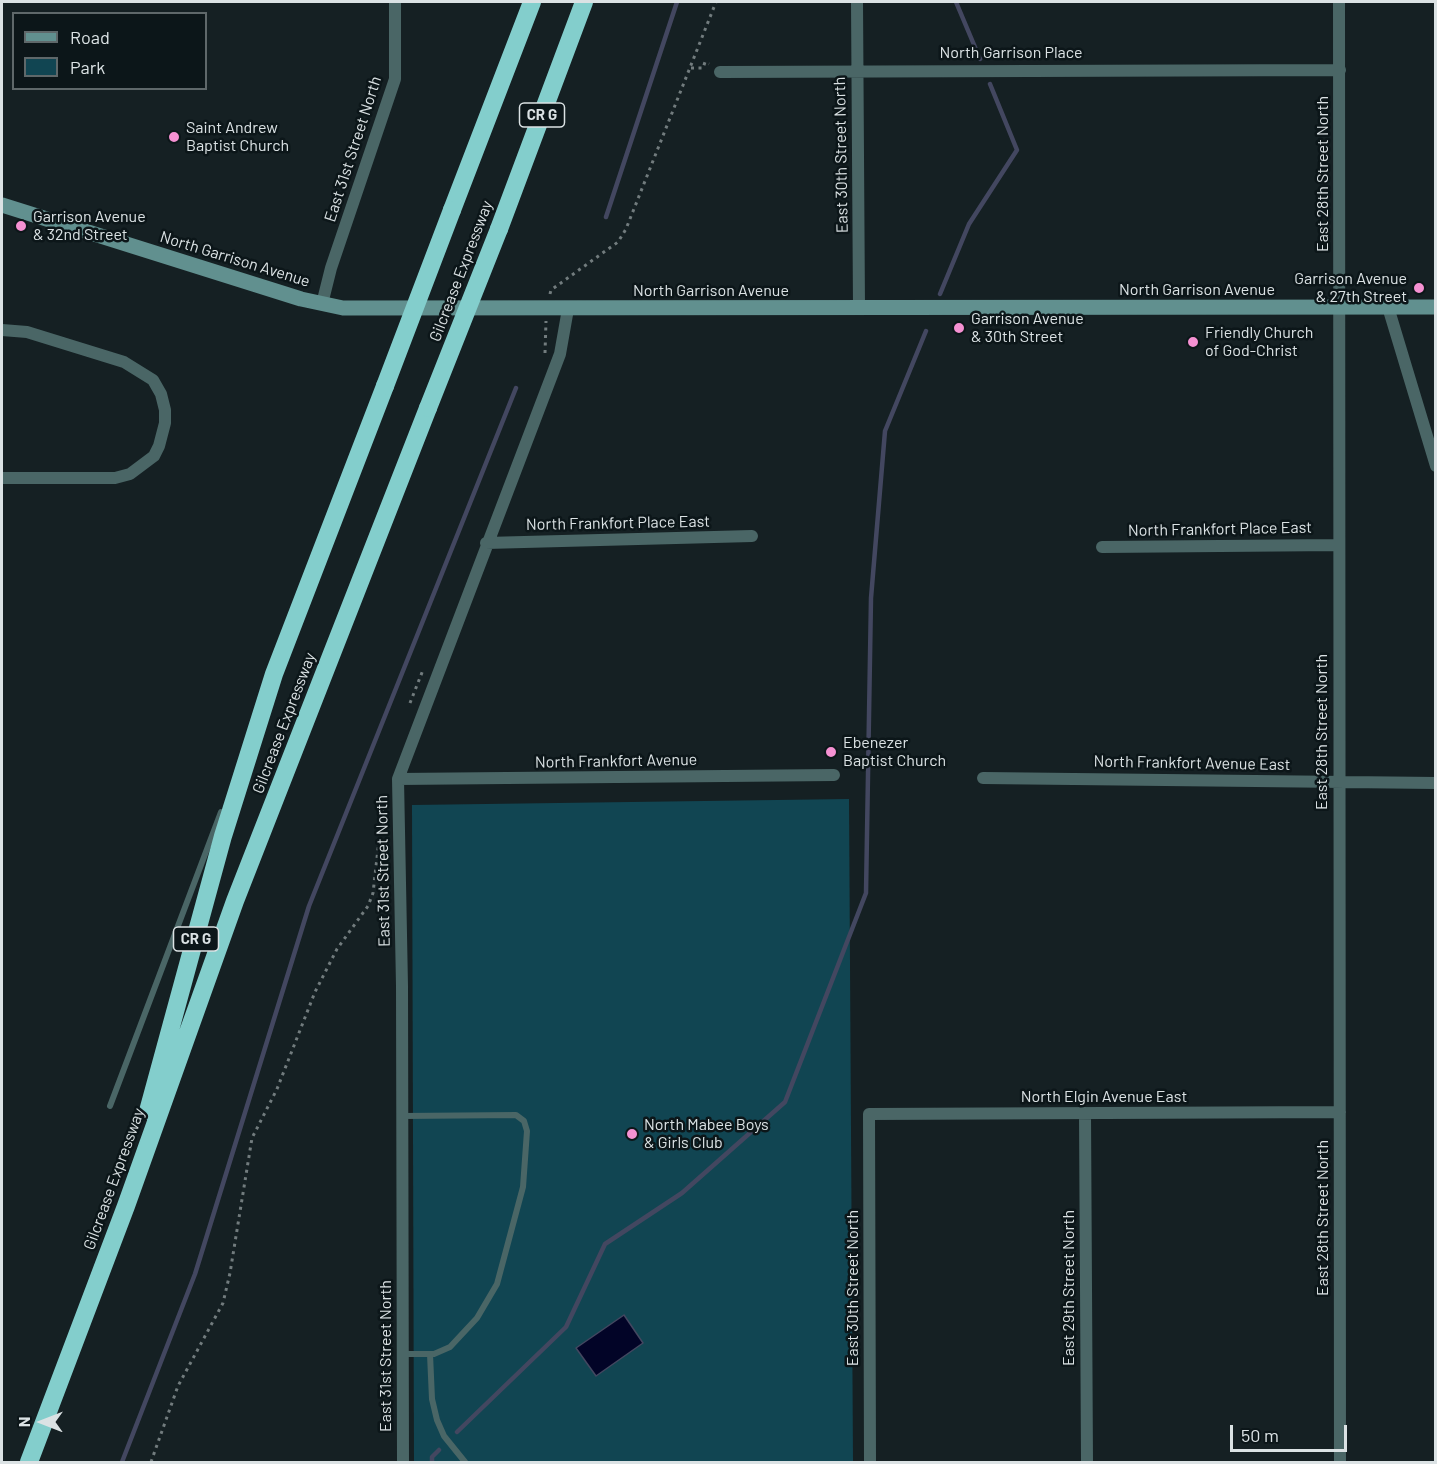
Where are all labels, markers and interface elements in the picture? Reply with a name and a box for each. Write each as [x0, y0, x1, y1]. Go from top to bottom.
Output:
legend [12, 12, 207, 90]
text: Road [70, 26, 110, 48]
street label: North Garrison Place [939, 43, 1083, 63]
text: Park [70, 56, 105, 78]
street label: East 31st Street North [320, 74, 386, 224]
street label: East 30th Street North [830, 77, 852, 233]
street label: East 28th Street North [1313, 96, 1333, 252]
road number: CR G [520, 103, 564, 127]
place label: Saint Andrew Baptist Church [186, 118, 289, 156]
marker: Saint Andrew Baptist Church [167, 130, 181, 144]
street label: Gilcrease Expressway [425, 198, 497, 344]
place label: Garrison Avenue & 32nd Street [33, 207, 146, 245]
marker: Garrison Avenue & 32nd Street [14, 219, 28, 233]
street label: North Garrison Avenue [158, 227, 312, 291]
place label: Garrison Avenue & 27th Street [1294, 269, 1407, 307]
street label: North Garrison Avenue [1119, 280, 1275, 300]
street label: North Garrison Avenue [633, 281, 789, 301]
marker: Garrison Avenue & 27th Street [1412, 281, 1426, 295]
place label: Garrison Avenue & 30th Street [971, 309, 1084, 347]
marker: Garrison Avenue & 30th Street [952, 321, 966, 335]
place label: Friendly Church of God-Christ [1205, 323, 1313, 361]
marker: Friendly Church of God-Christ [1186, 335, 1200, 349]
street label: North Frankfort Place East [526, 512, 710, 534]
street label: North Frankfort Place East [1128, 518, 1312, 540]
street label: Gilcrease Expressway [248, 650, 320, 796]
street label: East 28th Street North [1312, 654, 1332, 810]
place label: Ebenezer Baptist Church [843, 733, 946, 771]
marker: Ebenezer Baptist Church [824, 745, 838, 759]
street label: North Frankfort Avenue [535, 750, 697, 772]
street label: North Frankfort Avenue East [1093, 752, 1291, 774]
street label: East 31st Street North [372, 795, 394, 947]
road number: CR G [174, 927, 218, 951]
street label: North Elgin Avenue East [1021, 1087, 1187, 1107]
street label: Gilcrease Expressway [79, 1106, 149, 1252]
place label: North Mabee Boys & Girls Club [644, 1115, 769, 1153]
marker: North Mabee Boys & Girls Club [625, 1127, 639, 1141]
street label: East 28th Street North [1313, 1140, 1333, 1296]
street label: East 30th Street North [843, 1210, 863, 1366]
street label: East 29th Street North [1059, 1210, 1079, 1366]
street label: East 31st Street North [376, 1280, 396, 1432]
north arrow [12, 1392, 72, 1452]
scale bar [1233, 1413, 1350, 1451]
text: N [14, 1417, 33, 1427]
text: 50 m [1241, 1424, 1279, 1446]

